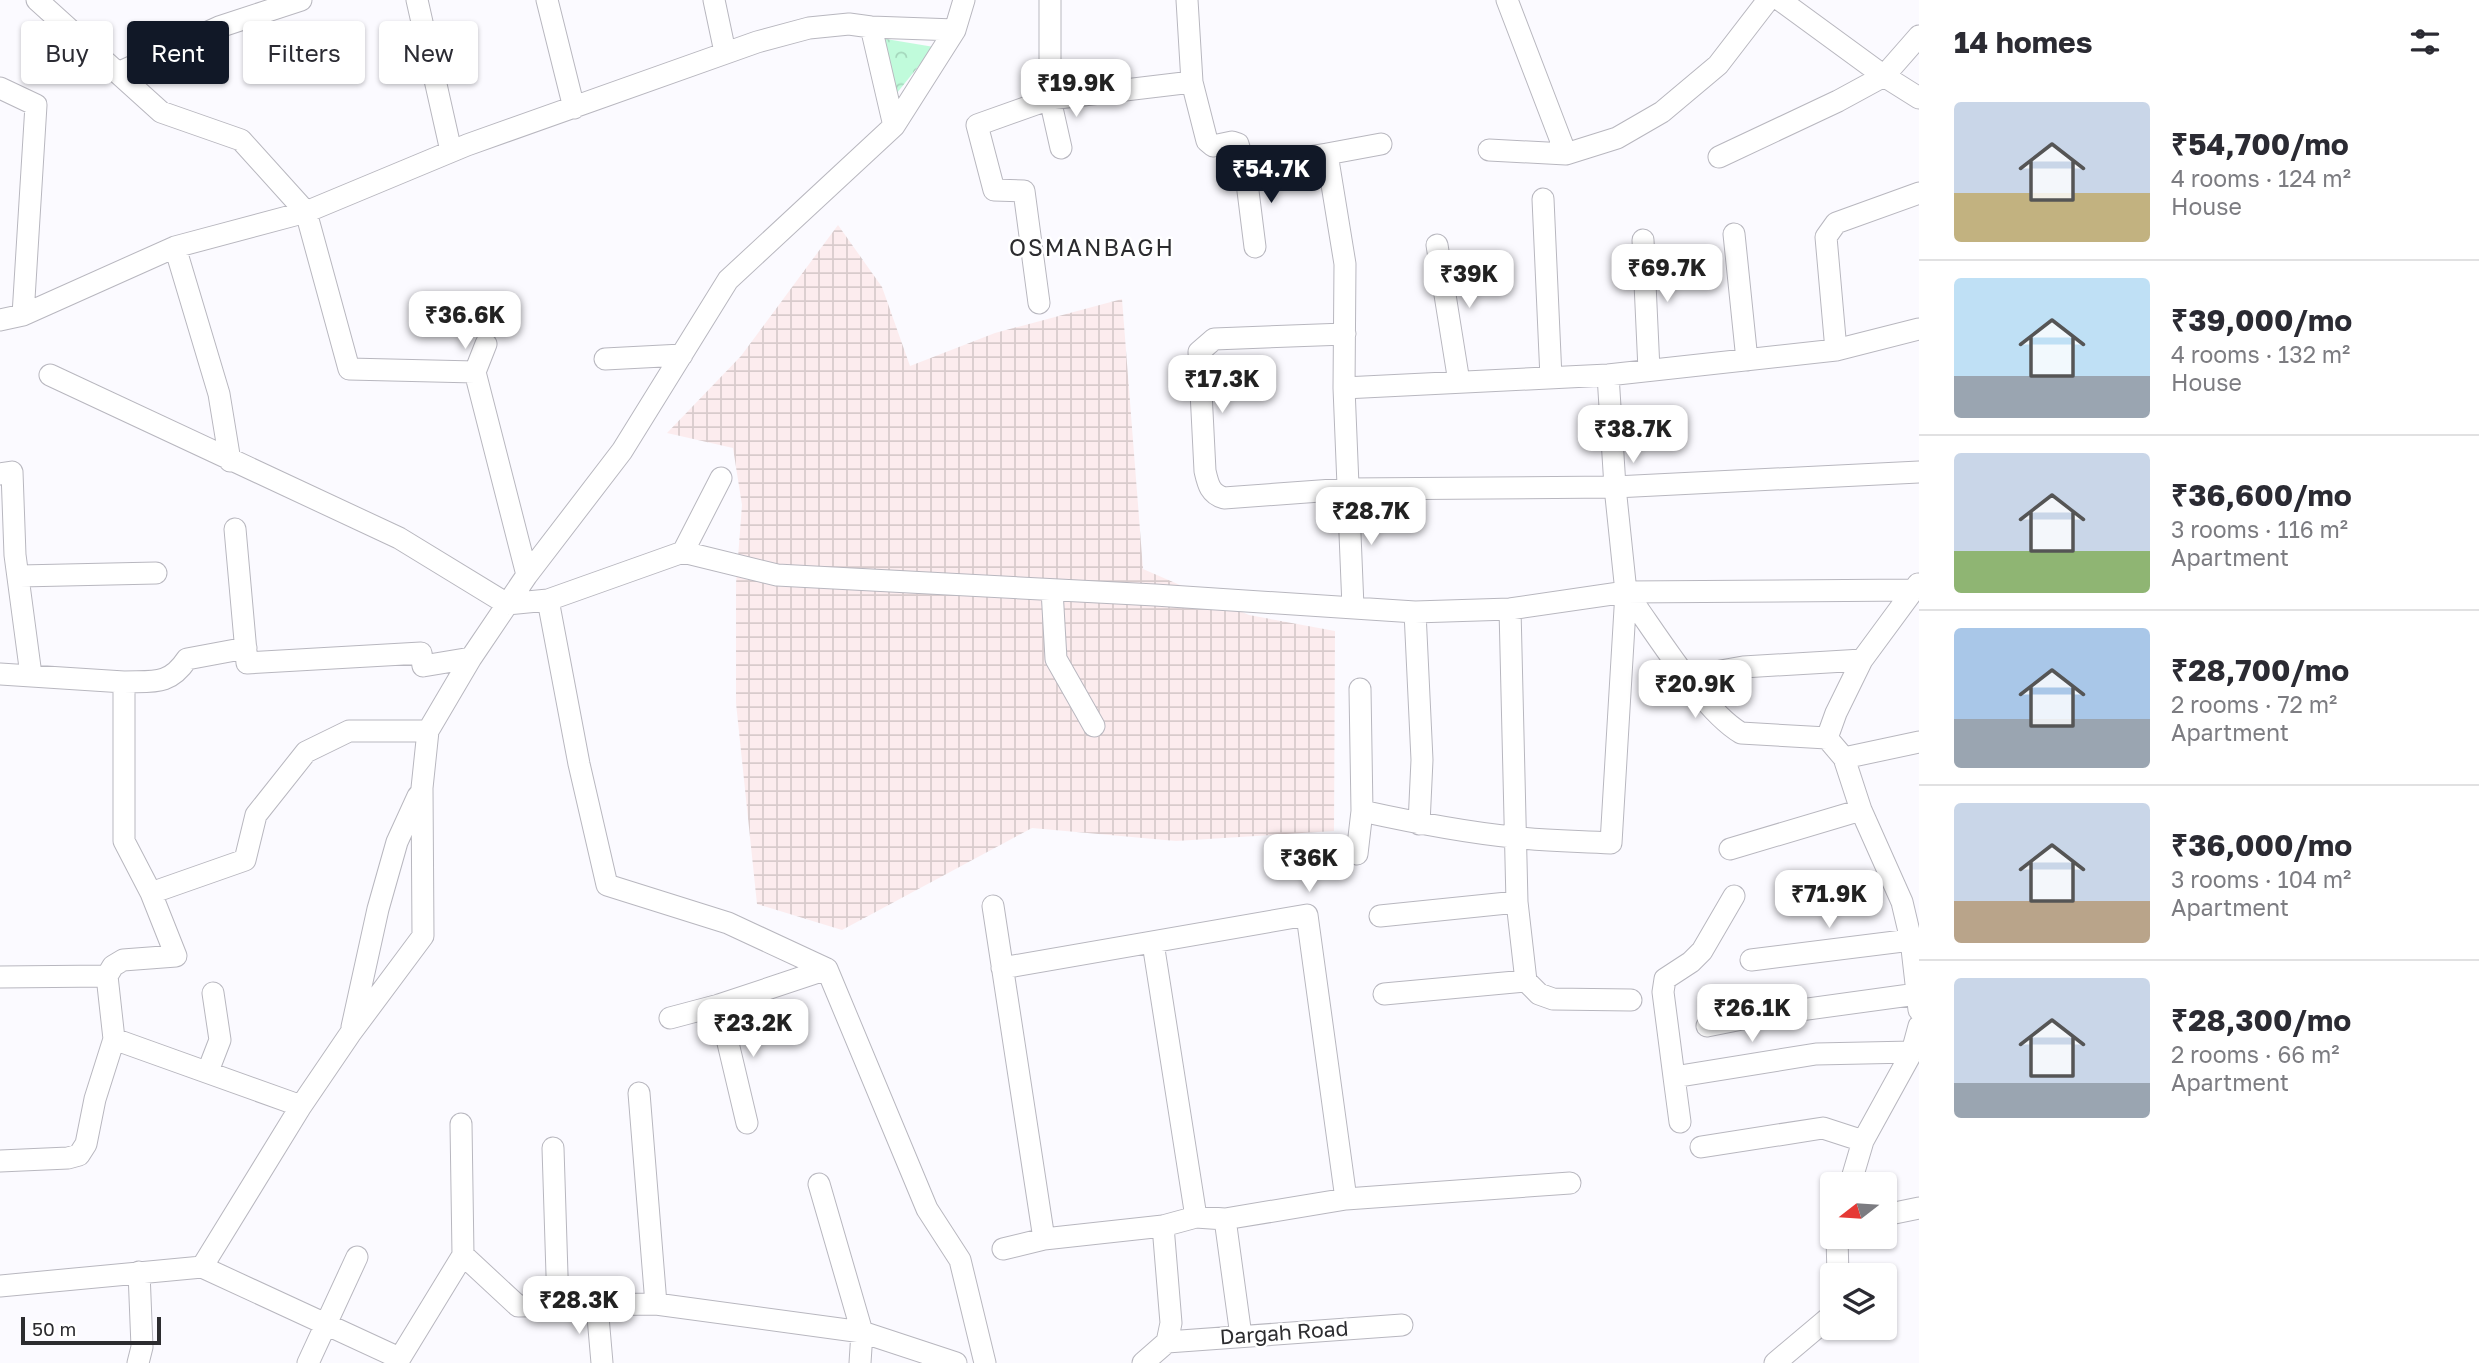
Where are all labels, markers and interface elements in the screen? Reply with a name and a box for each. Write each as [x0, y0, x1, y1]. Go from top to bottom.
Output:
chip: Buy [21, 21, 113, 84]
chip: Rent [127, 21, 229, 84]
chip: Filters [243, 21, 365, 84]
chip: New [379, 21, 478, 84]
icon: filters [2406, 23, 2444, 61]
text: 14 homes [1954, 24, 2093, 60]
pin: ₹19.9K [1019, 60, 1133, 119]
text: ₹19.9K [1037, 68, 1115, 96]
text: ₹54,700/mo [2171, 126, 2349, 162]
icon: home [2010, 130, 2094, 214]
pin: ₹54.7K [1214, 146, 1328, 205]
text: ₹54.7K [1232, 154, 1310, 182]
text: 4 rooms · 124 m² [2171, 164, 2351, 192]
text: House [2171, 192, 2242, 220]
district label: OSMANBAGH [1009, 233, 1175, 261]
pin: ₹69.7K [1610, 244, 1724, 304]
pin: ₹39K [1428, 250, 1510, 310]
text: ₹69.7K [1628, 253, 1706, 281]
text: ₹39K [1440, 259, 1498, 287]
pin: ₹36.6K [408, 292, 522, 351]
text: ₹36.6K [425, 300, 505, 328]
text: ₹39,000/mo [2171, 302, 2352, 338]
icon: home [2010, 306, 2094, 390]
text: 4 rooms · 132 m² [2171, 340, 2350, 368]
pin: ₹17.3K [1165, 356, 1279, 415]
text: ₹17.3K [1184, 364, 1260, 392]
text: House [2171, 368, 2242, 396]
pin: ₹38.7K [1576, 406, 1690, 465]
text: ₹38.7K [1594, 414, 1672, 442]
text: ₹36,600/mo [2171, 477, 2352, 513]
icon: home [2010, 481, 2094, 565]
pin: ₹28.7K [1314, 488, 1428, 547]
text: ₹28.7K [1332, 496, 1410, 524]
text: 3 rooms · 116 m² [2171, 515, 2348, 543]
text: Apartment [2171, 543, 2289, 571]
text: ₹28,700/mo [2171, 652, 2349, 688]
icon: home [2010, 656, 2094, 740]
pin: ₹20.9K [1638, 660, 1752, 720]
text: ₹20.9K [1655, 669, 1735, 697]
text: 2 rooms · 72 m² [2171, 690, 2337, 718]
text: Apartment [2171, 718, 2289, 746]
text: ₹36,000/mo [2171, 827, 2352, 863]
icon: home [2010, 831, 2094, 915]
pin: ₹36K [1268, 834, 1350, 894]
text: ₹36K [1280, 843, 1338, 871]
text: 3 rooms · 104 m² [2171, 865, 2351, 893]
pin: ₹71.9K [1772, 870, 1886, 930]
text: ₹71.9K [1791, 879, 1867, 907]
text: Apartment [2171, 893, 2289, 921]
pin: ₹26.1K [1695, 984, 1809, 1044]
text: ₹26.1K [1713, 993, 1791, 1021]
pin: ₹23.2K [696, 1000, 810, 1059]
text: ₹28,300/mo [2171, 1002, 2351, 1038]
icon: home [2010, 1006, 2094, 1090]
text: ₹23.2K [713, 1008, 793, 1036]
text: 2 rooms · 66 m² [2171, 1040, 2340, 1068]
text: Apartment [2171, 1068, 2289, 1096]
north arrow [1820, 1172, 1897, 1250]
map controls [1820, 1172, 1897, 1340]
button: layers [1820, 1263, 1897, 1340]
pin: ₹28.3K [522, 1276, 636, 1336]
text: ₹28.3K [539, 1285, 619, 1313]
scale bar [21, 1314, 161, 1346]
street label: Dargah Road [1219, 1315, 1349, 1349]
text: 50 m [32, 1317, 76, 1340]

